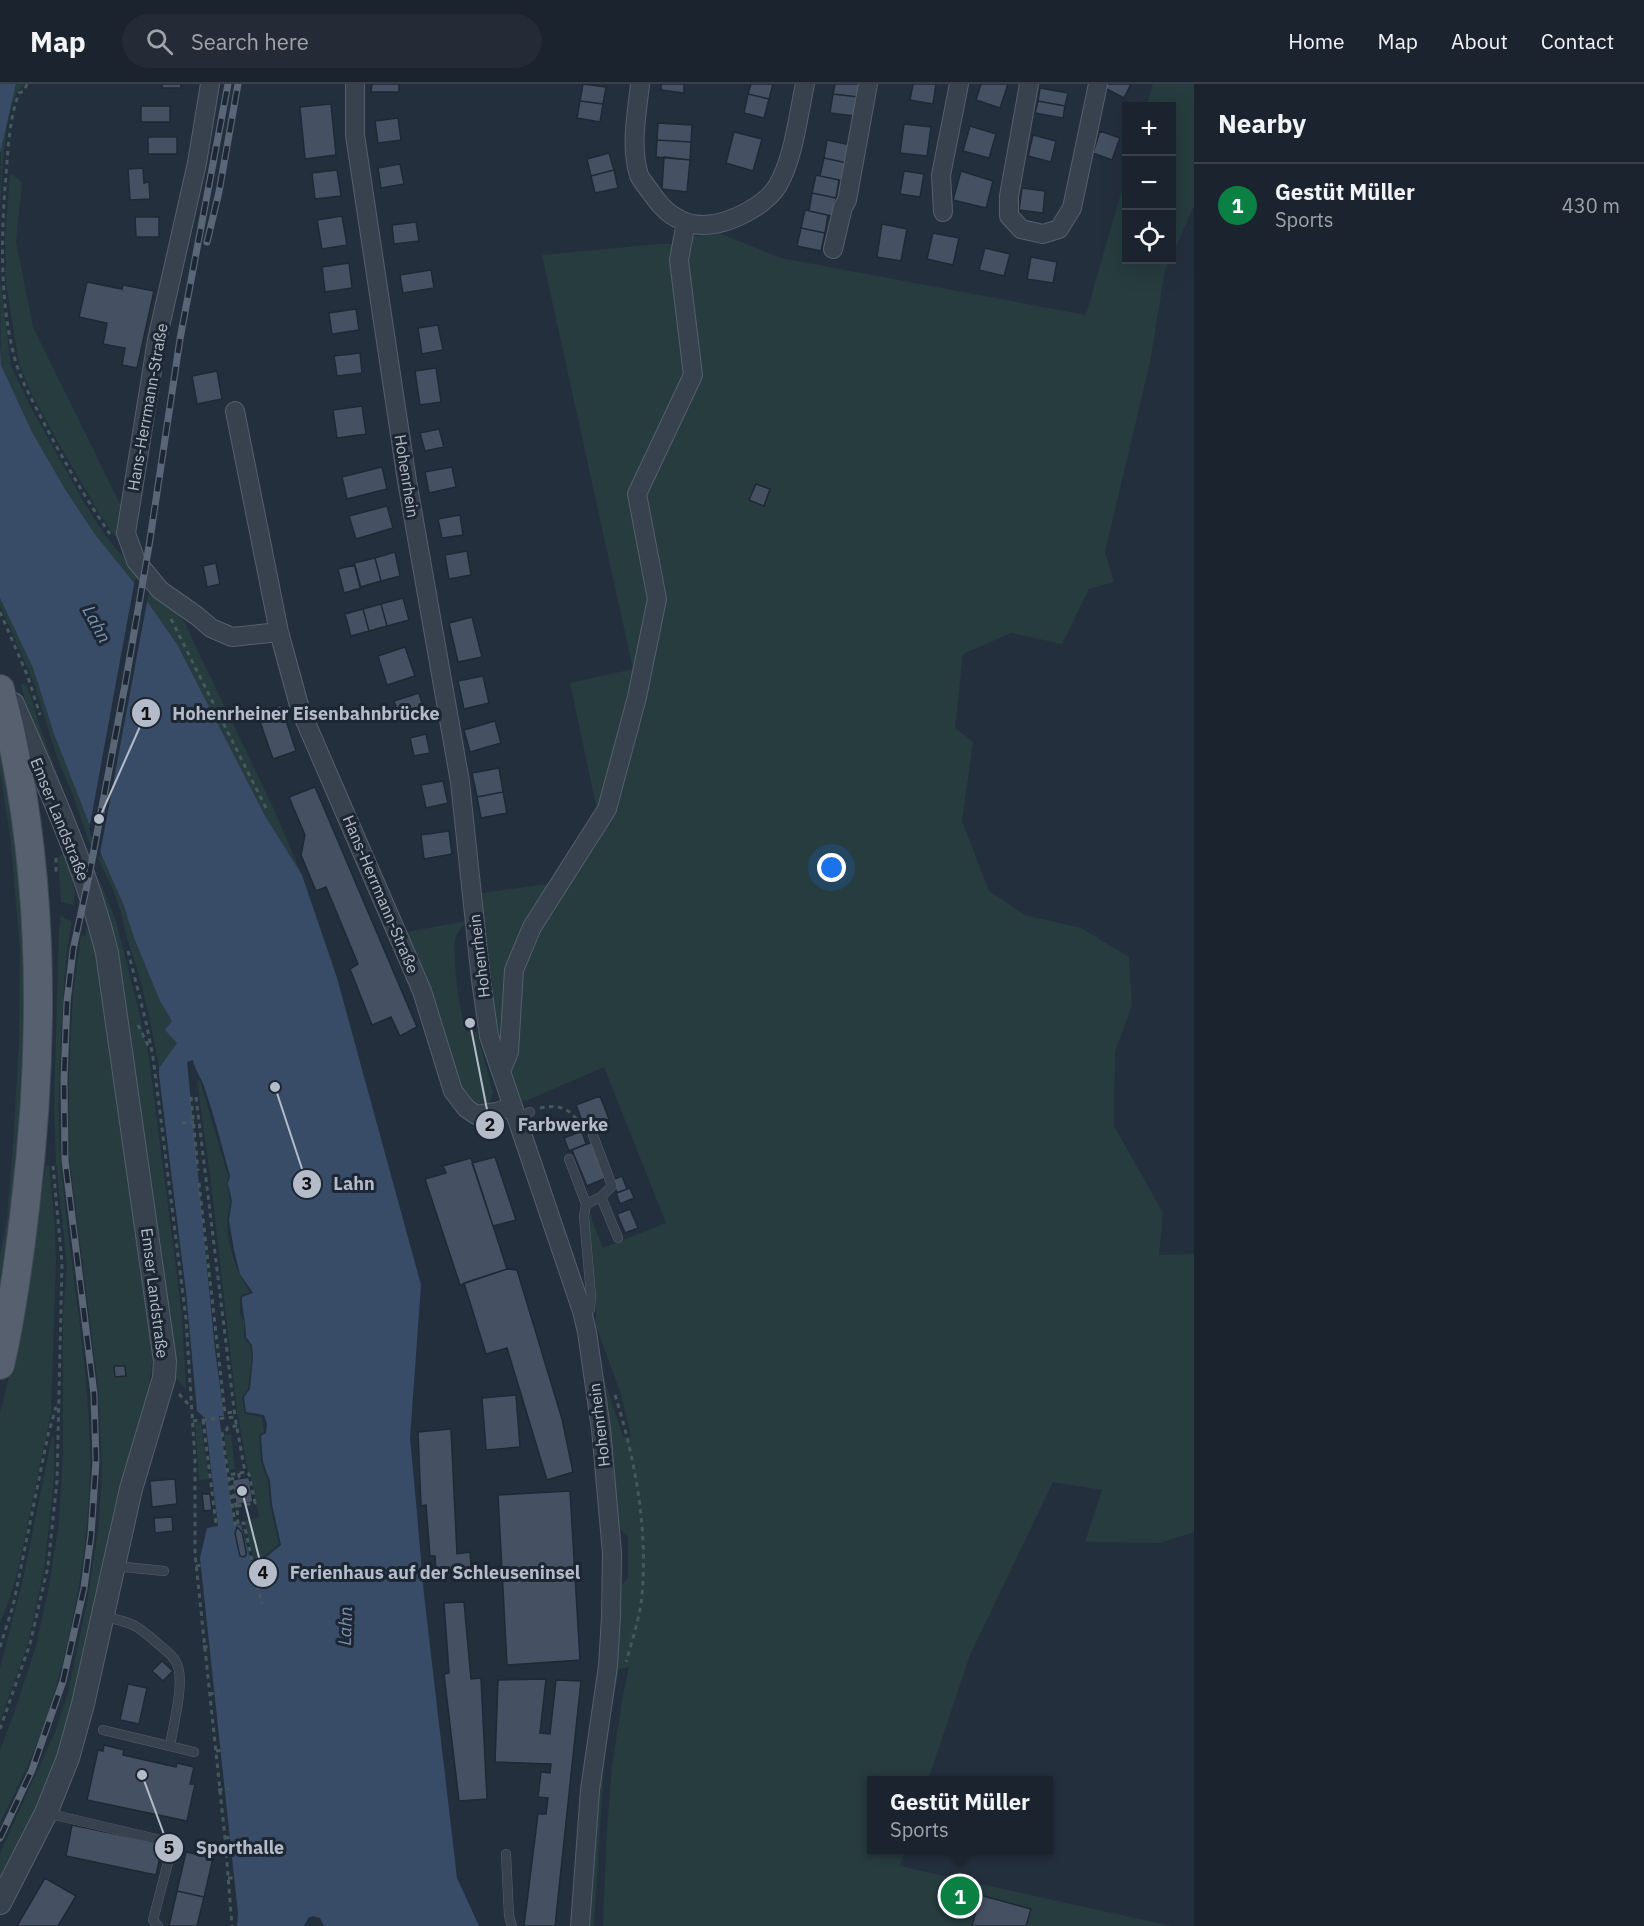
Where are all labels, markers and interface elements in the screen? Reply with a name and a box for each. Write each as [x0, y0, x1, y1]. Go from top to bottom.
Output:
search box [122, 14, 542, 68]
text: Map [30, 23, 86, 60]
icon: search [143, 25, 176, 58]
text: Search here [191, 27, 309, 56]
text: Home [1288, 27, 1345, 55]
text: Map [1378, 27, 1418, 55]
text: About [1451, 27, 1508, 55]
text: Contact [1541, 27, 1614, 55]
map controls [1122, 102, 1176, 264]
button: + [1122, 102, 1176, 156]
text: Nearby [1218, 106, 1306, 140]
button: − [1122, 156, 1176, 210]
text: Gestüt Müller [1275, 177, 1415, 206]
text: 1 [1232, 192, 1244, 219]
text: 430 m [1562, 192, 1620, 219]
text: Sports [1275, 206, 1334, 233]
button: locate [1122, 210, 1176, 264]
street label: Hans-Herrmann-Straße [122, 321, 172, 492]
street label: Hohenrhein [391, 433, 423, 519]
water label: Lahn [78, 601, 116, 647]
callout: Hohenrheiner Eisenbahnbrücke [131, 695, 452, 731]
text: 1 [141, 702, 152, 725]
text: Hohenrheiner Eisenbahnbrücke [172, 702, 440, 725]
street label: Emser Landstraße [26, 754, 94, 884]
street label: Hans-Herrmann-Straße [339, 812, 423, 976]
your location [817, 853, 846, 882]
street label: Hohenrhein [464, 913, 494, 999]
callout: Farbwerke [475, 1107, 620, 1143]
text: 2 [485, 1113, 495, 1136]
text: Farbwerke [518, 1113, 608, 1136]
callout: Lahn [292, 1166, 387, 1202]
text: 3 [302, 1172, 312, 1195]
text: Lahn [333, 1172, 375, 1195]
street label: Emser Landstraße [137, 1227, 173, 1359]
street label: Hohenrhein [584, 1382, 614, 1468]
callout: Ferienhaus auf der Schleuseninsel [248, 1555, 592, 1591]
text: 4 [258, 1561, 269, 1584]
text: Ferienhaus auf der Schleuseninsel [290, 1561, 581, 1584]
water label: Lahn [333, 1606, 357, 1646]
popup [867, 1776, 1053, 1854]
text: Gestüt Müller [890, 1787, 1030, 1816]
text: Sports [890, 1816, 949, 1843]
callout: Sporthalle [154, 1830, 297, 1866]
text: 5 [164, 1836, 175, 1859]
text: Sporthalle [196, 1836, 284, 1859]
pin: 1 [940, 1874, 980, 1918]

